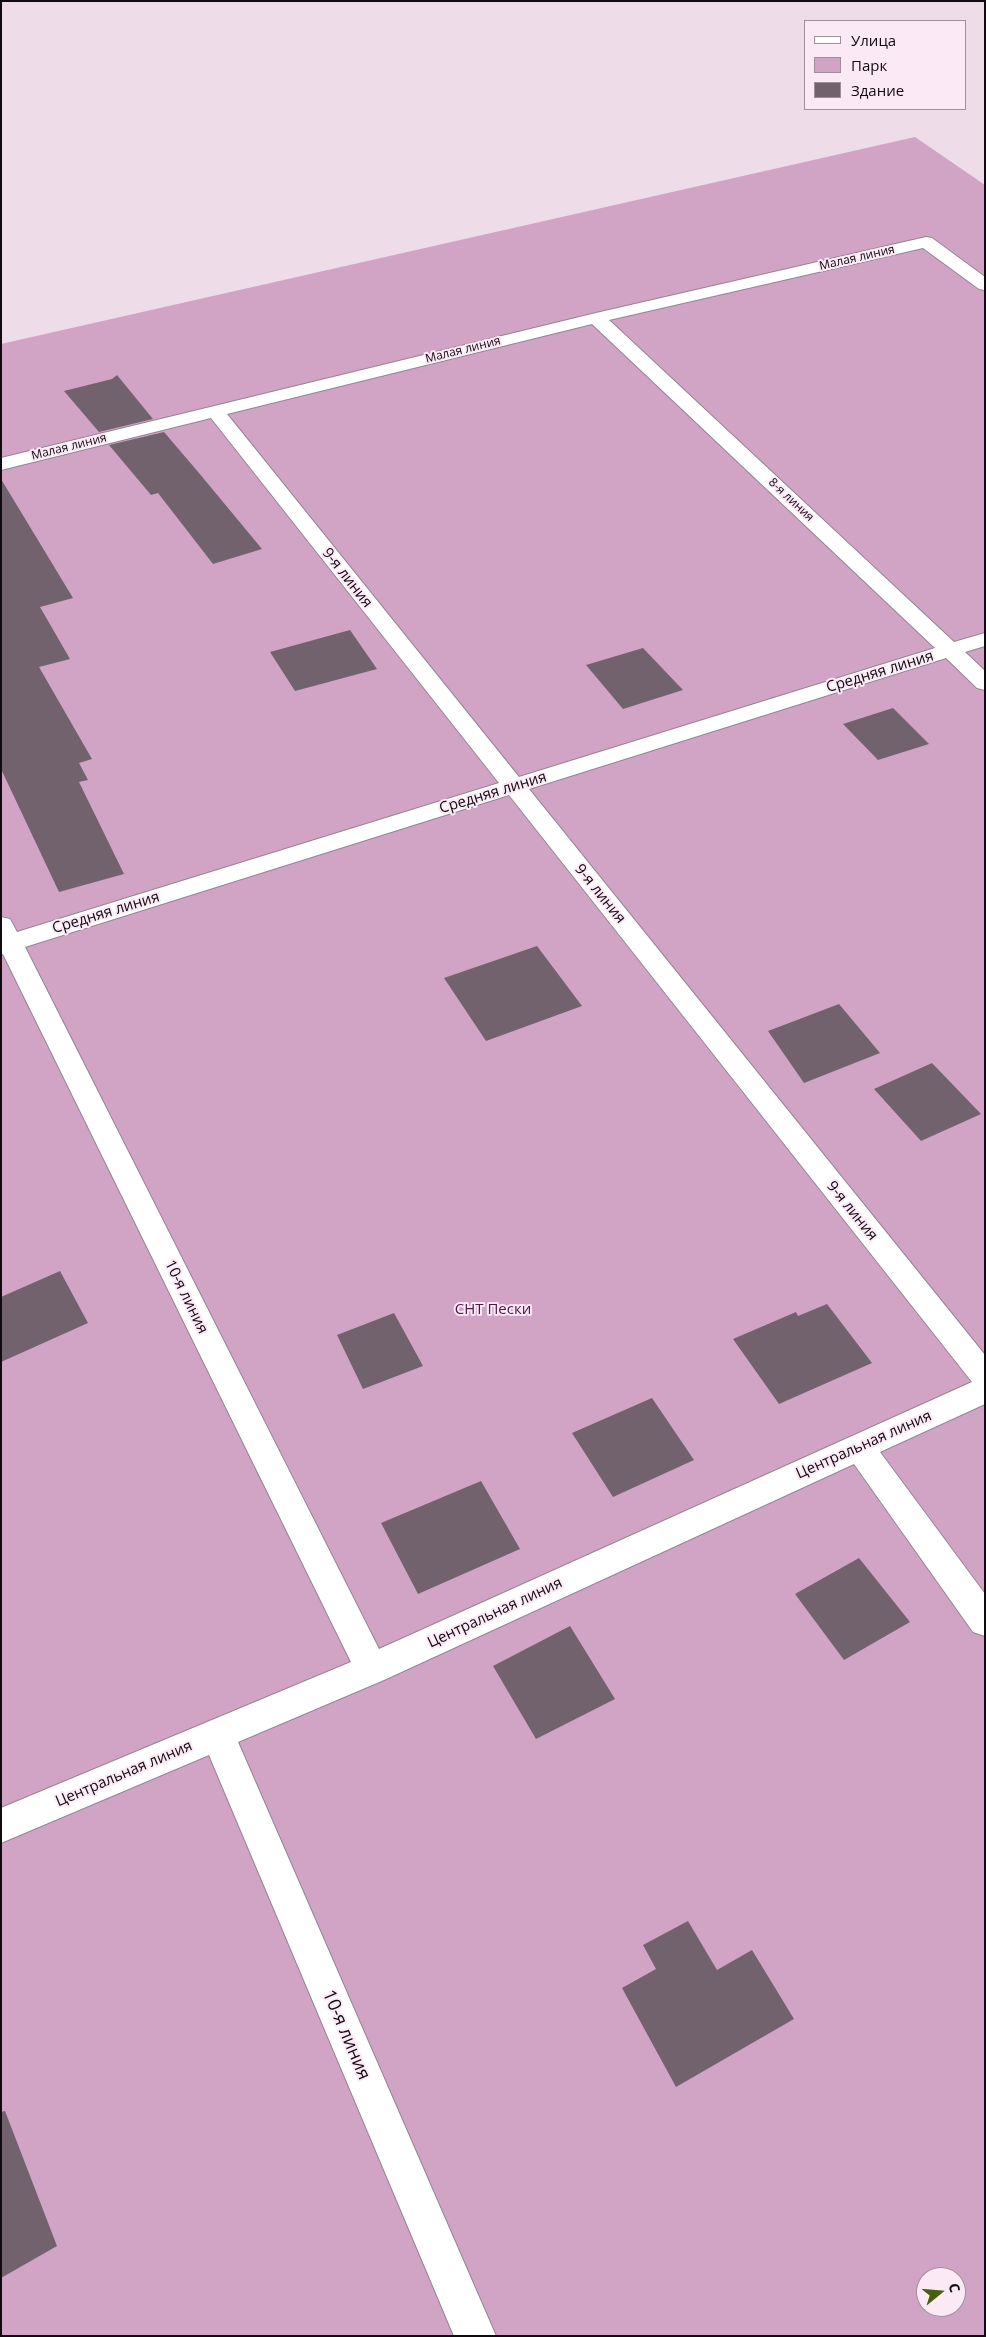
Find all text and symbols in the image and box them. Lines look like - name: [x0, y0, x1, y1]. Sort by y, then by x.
- legend: [804, 20, 966, 110]
- text: Улица: [851, 30, 896, 50]
- text: Парк: [851, 55, 887, 75]
- text: Здание: [851, 80, 904, 100]
- street label: Малая линия: [818, 242, 896, 274]
- street label: Малая линия: [424, 334, 502, 366]
- street label: Малая линия: [30, 431, 108, 463]
- street label: 8-я линия: [765, 475, 817, 525]
- street label: 9-я линия: [318, 544, 376, 612]
- street label: Средняя линия: [824, 647, 936, 697]
- street label: Средняя линия: [437, 768, 549, 818]
- street label: 9-я линия: [571, 861, 629, 927]
- street label: Средняя линия: [50, 888, 162, 938]
- street label: 9-я линия: [823, 1178, 881, 1244]
- street label: 10-я линия: [160, 1257, 212, 1337]
- park label: СНТ Пески: [455, 1301, 531, 1319]
- street label: Центральная линия: [793, 1407, 935, 1483]
- street label: Центральная линия: [425, 1574, 565, 1652]
- street label: Центральная линия: [53, 1737, 195, 1811]
- street label: 10-я линия: [317, 1987, 375, 2083]
- north arrow: [916, 2267, 966, 2317]
- text: С: [944, 2281, 965, 2295]

